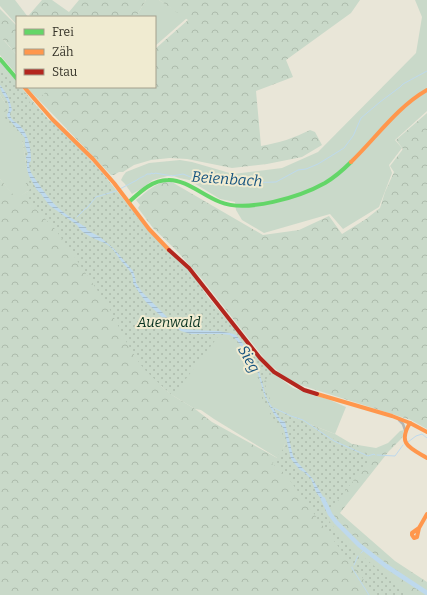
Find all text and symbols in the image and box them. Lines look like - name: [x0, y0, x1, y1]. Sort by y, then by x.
- legend: [16, 16, 156, 88]
- text: Frei: [52, 25, 74, 39]
- text: Zäh: [52, 45, 74, 59]
- text: Stau: [52, 65, 78, 79]
- water label: Beienbach: [191, 168, 263, 190]
- park label: Auenwald: [136, 314, 201, 331]
- water label: Sieg: [234, 342, 264, 376]

